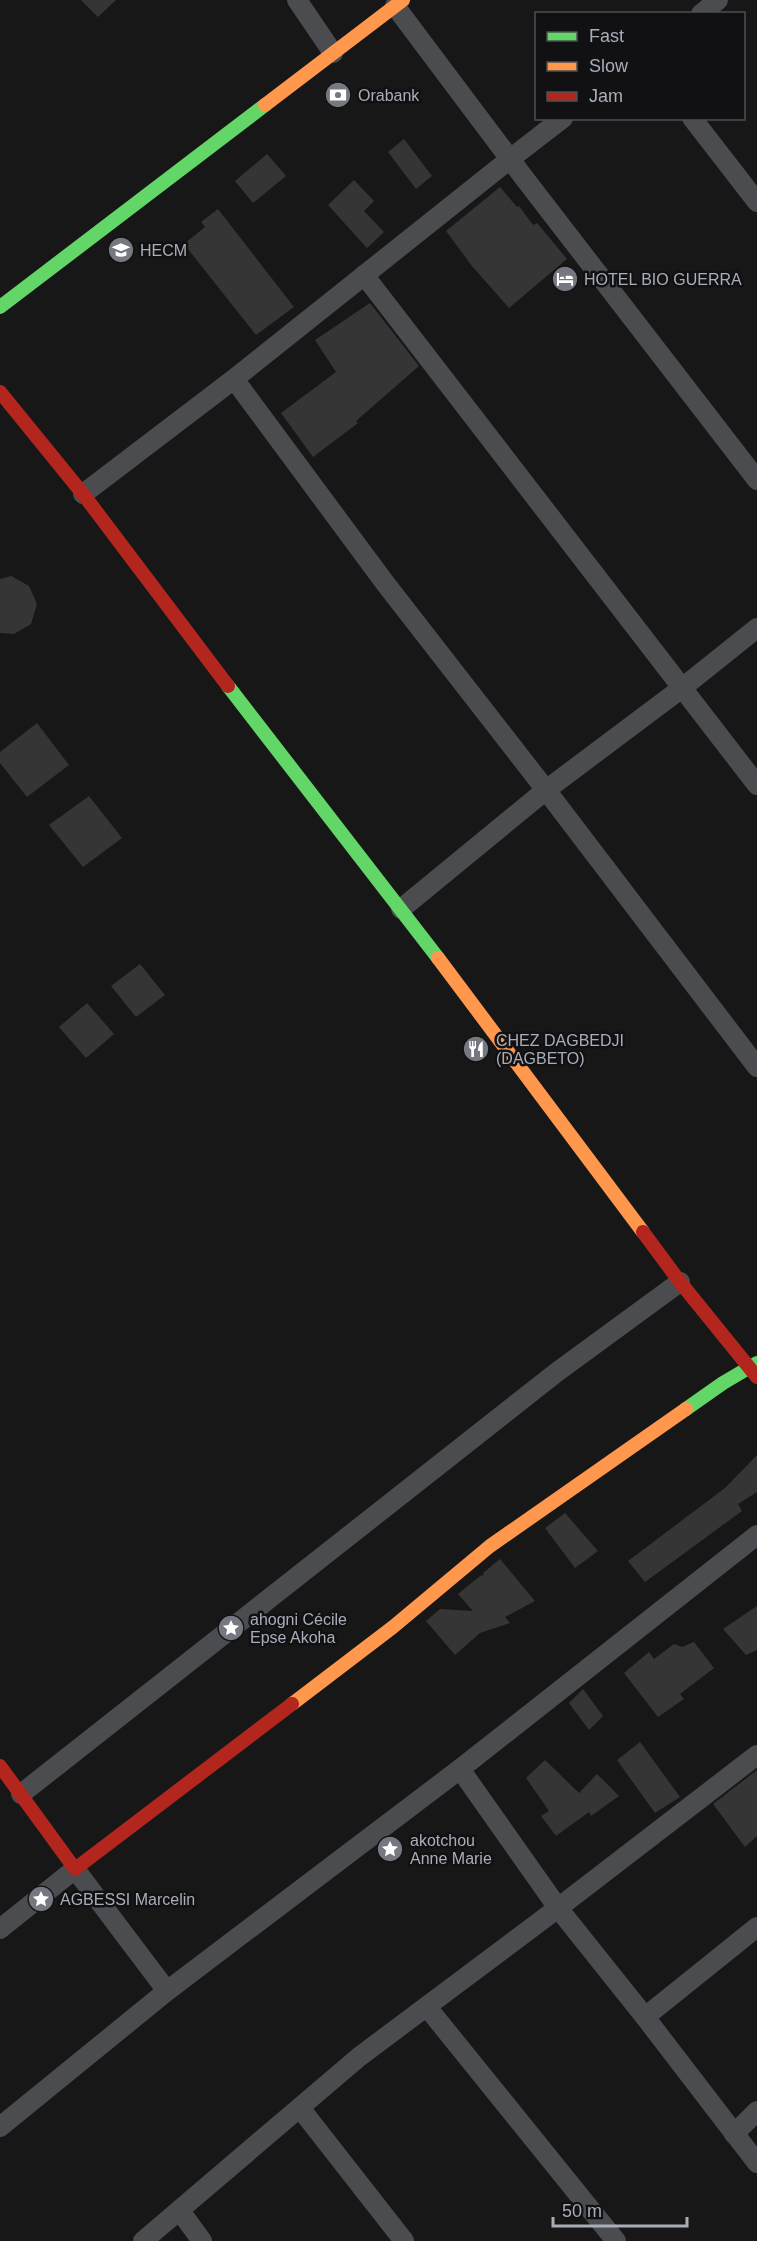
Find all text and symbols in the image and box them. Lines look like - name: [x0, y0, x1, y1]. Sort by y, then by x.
- legend: [535, 12, 745, 120]
- text: Fast: [589, 26, 624, 46]
- text: Slow: [589, 56, 629, 76]
- bank icon: Orabank: [323, 80, 353, 110]
- text: Jam: [589, 86, 623, 106]
- place label: Orabank: [358, 87, 420, 104]
- school or university icon: HECM: [106, 235, 136, 265]
- place label: HECM: [140, 242, 187, 259]
- hotel icon: HOTEL BIO GUERRA: [550, 264, 580, 294]
- place label: HOTEL BIO GUERRA: [584, 271, 742, 288]
- place label: CHEZ DAGBEDJI (DAGBETO): [496, 1032, 624, 1067]
- restaurant icon: CHEZ DAGBEDJI (DAGBETO): [461, 1034, 491, 1064]
- place label: ahogni Cécile Epse Akoha: [250, 1611, 347, 1646]
- place icon: ahogni Cécile Epse Akoha: [216, 1613, 246, 1643]
- place label: akotchou Anne Marie: [410, 1832, 492, 1867]
- place icon: akotchou Anne Marie: [375, 1834, 405, 1864]
- place icon: AGBESSI Marcelin: [26, 1884, 56, 1914]
- place label: AGBESSI Marcelin: [60, 1891, 195, 1908]
- scale bar: [553, 2190, 686, 2228]
- text: 50 m: [562, 2201, 602, 2221]

